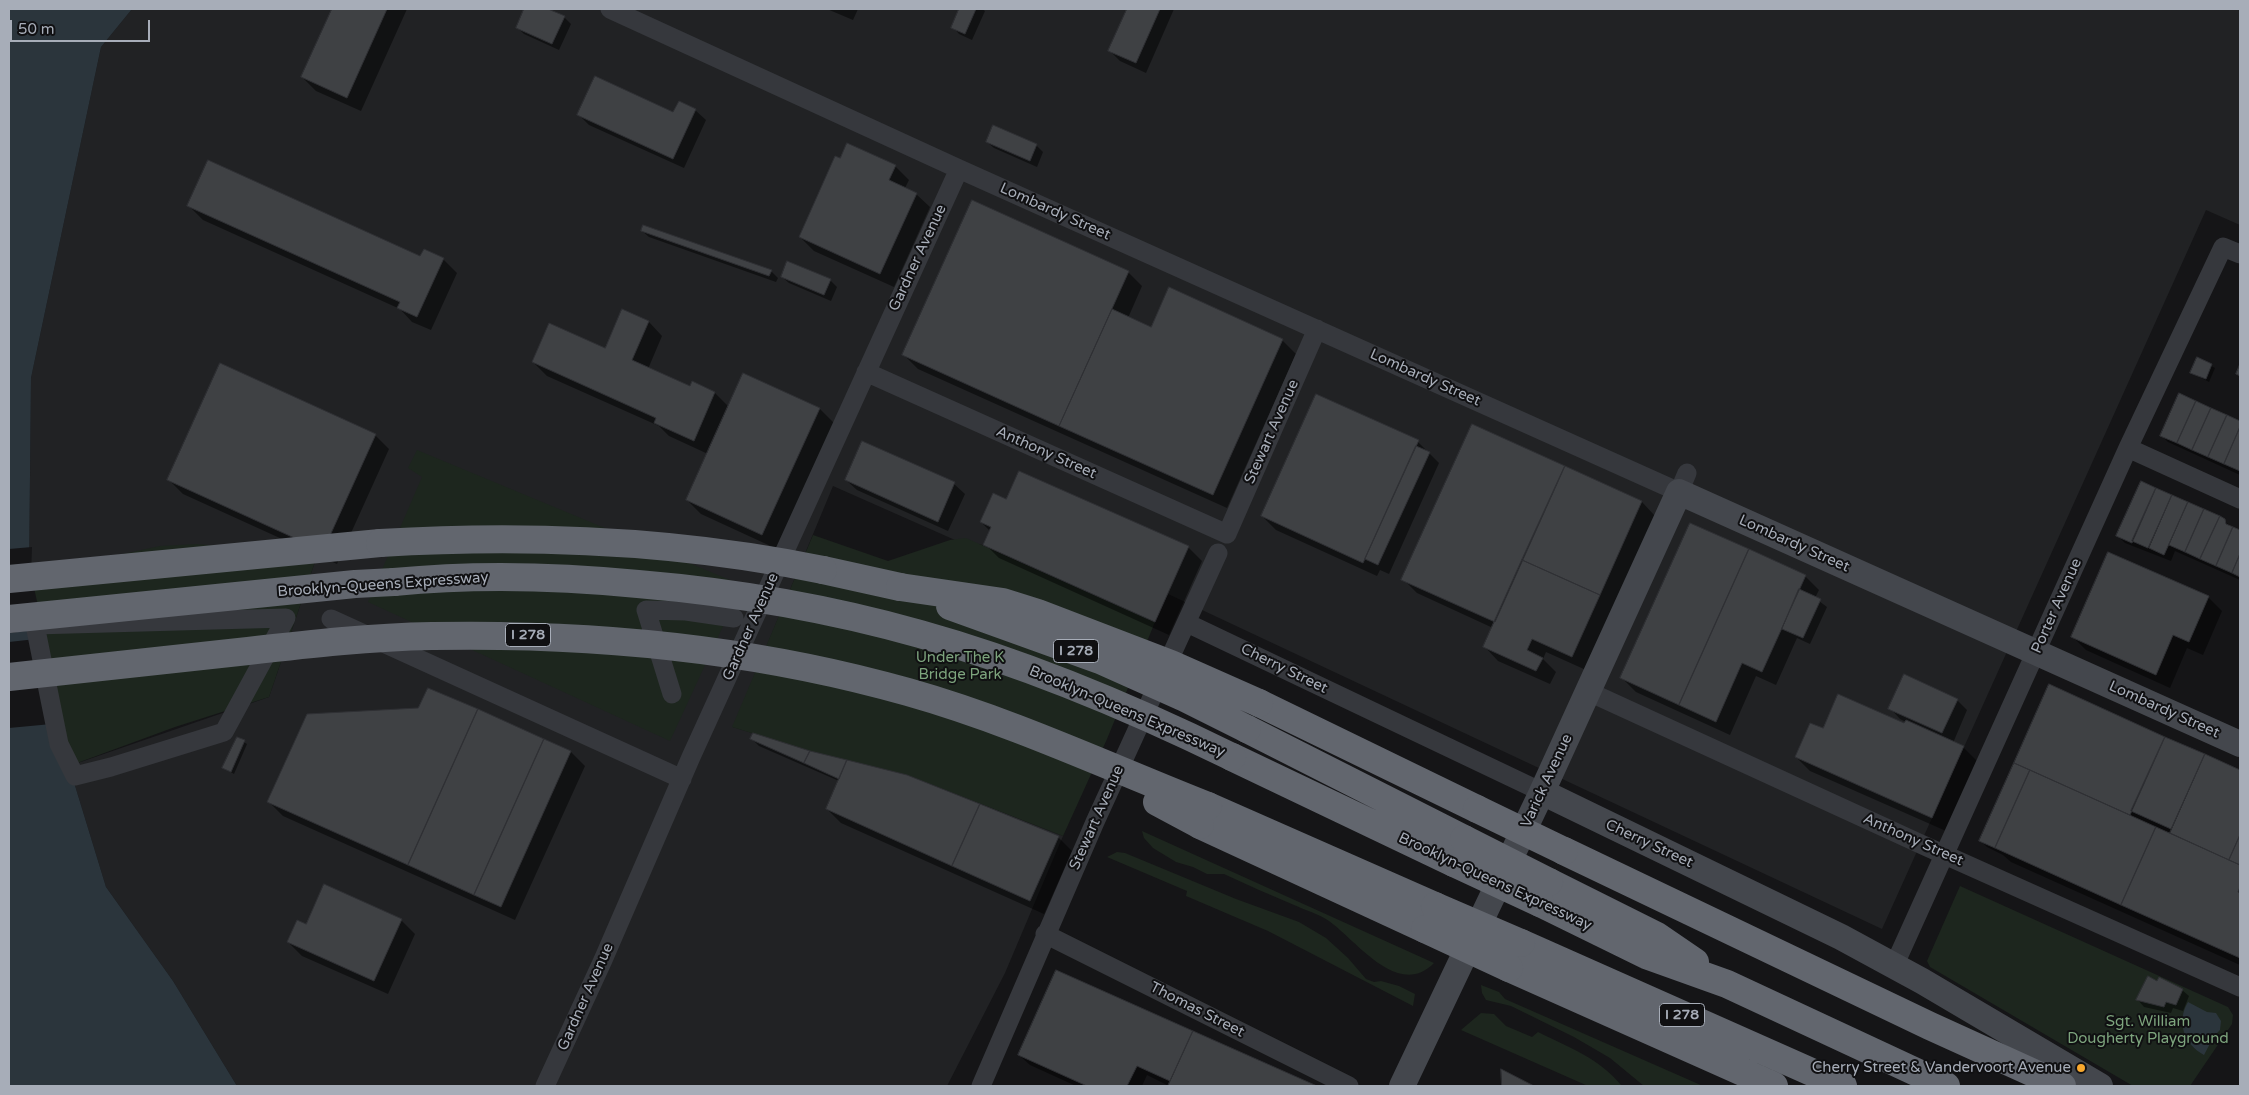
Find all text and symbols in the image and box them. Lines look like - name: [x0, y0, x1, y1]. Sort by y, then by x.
- scale bar: [12, 10, 152, 42]
- text: 50 m: [18, 20, 55, 38]
- street label: Lombardy Street: [997, 180, 1113, 244]
- street label: Gardner Avenue: [885, 202, 951, 314]
- street label: Lombardy Street: [1367, 346, 1483, 410]
- street label: Stewart Avenue: [1241, 377, 1303, 487]
- street label: Anthony Street: [993, 423, 1099, 483]
- street label: Lombardy Street: [1736, 512, 1852, 576]
- street label: Porter Avenue: [2028, 556, 2086, 656]
- street label: Brooklyn-Queens Expressway: [277, 569, 489, 601]
- street label: Gardner Avenue: [719, 570, 783, 684]
- road number: I 278: [506, 624, 550, 646]
- road number: I 278: [1054, 640, 1098, 662]
- street label: Cherry Street: [1238, 640, 1330, 698]
- park label: Under The K Bridge Park: [916, 649, 1004, 684]
- street label: Brooklyn-Queens Expressway: [1026, 662, 1228, 762]
- street label: Lombardy Street: [2106, 678, 2222, 742]
- street label: Varick Avenue: [1517, 731, 1577, 831]
- street label: Stewart Avenue: [1066, 763, 1128, 873]
- street label: Anthony Street: [1860, 810, 1966, 870]
- street label: Cherry Street: [1602, 816, 1696, 872]
- street label: Brooklyn-Queens Expressway: [1395, 829, 1595, 935]
- street label: Gardner Avenue: [554, 940, 618, 1054]
- street label: Thomas Street: [1147, 978, 1247, 1042]
- road number: I 278: [1660, 1004, 1704, 1026]
- park label: Sgt. William Dougherty Playground: [2067, 1013, 2229, 1048]
- place label: Cherry Street & Vandervoort Avenue: [1812, 1059, 2071, 1077]
- marker: Cherry Street & Vandervoort Avenue: [2075, 1062, 2087, 1074]

